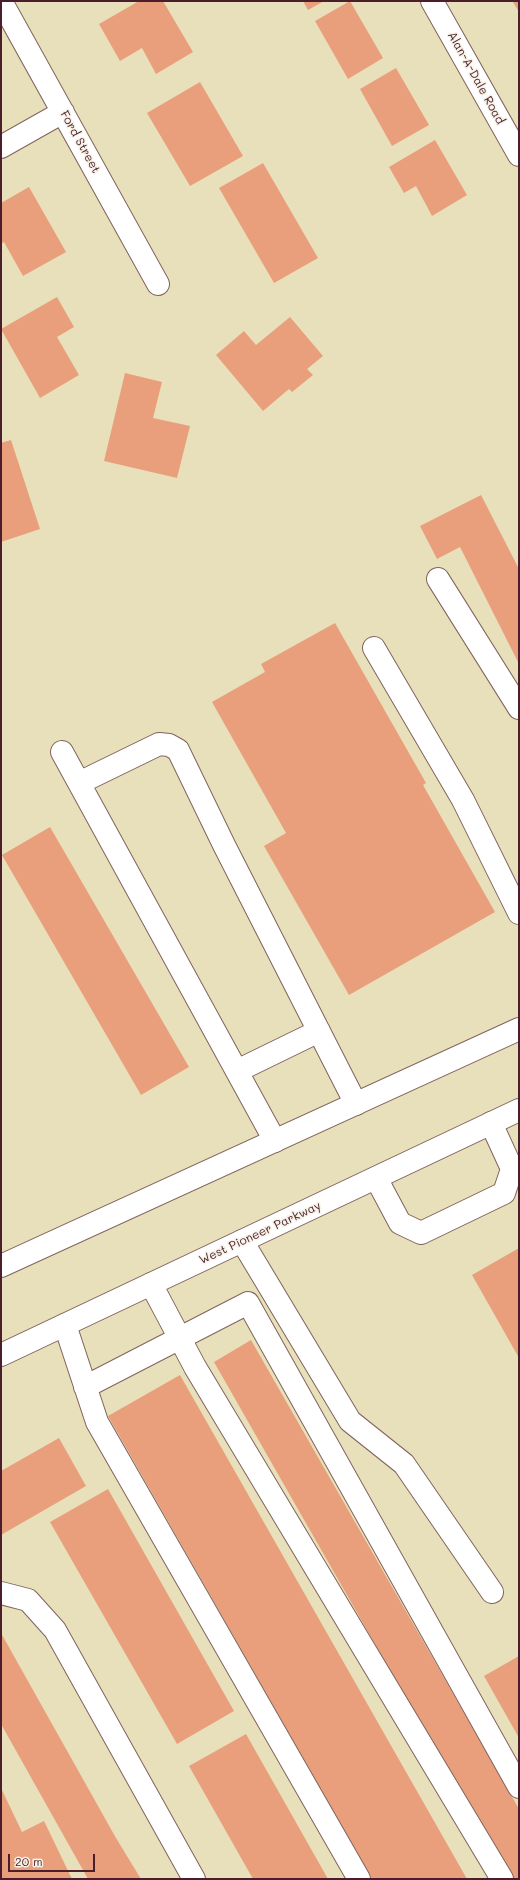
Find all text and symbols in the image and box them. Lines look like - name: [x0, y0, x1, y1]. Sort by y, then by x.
- street label: Alan-A-Dale Road: [445, 29, 507, 127]
- street label: Ford Street: [57, 108, 103, 176]
- street label: West Pioneer Parkway: [197, 1198, 323, 1268]
- scale bar: [10, 1846, 97, 1872]
- text: 20 m: [15, 1853, 43, 1869]

